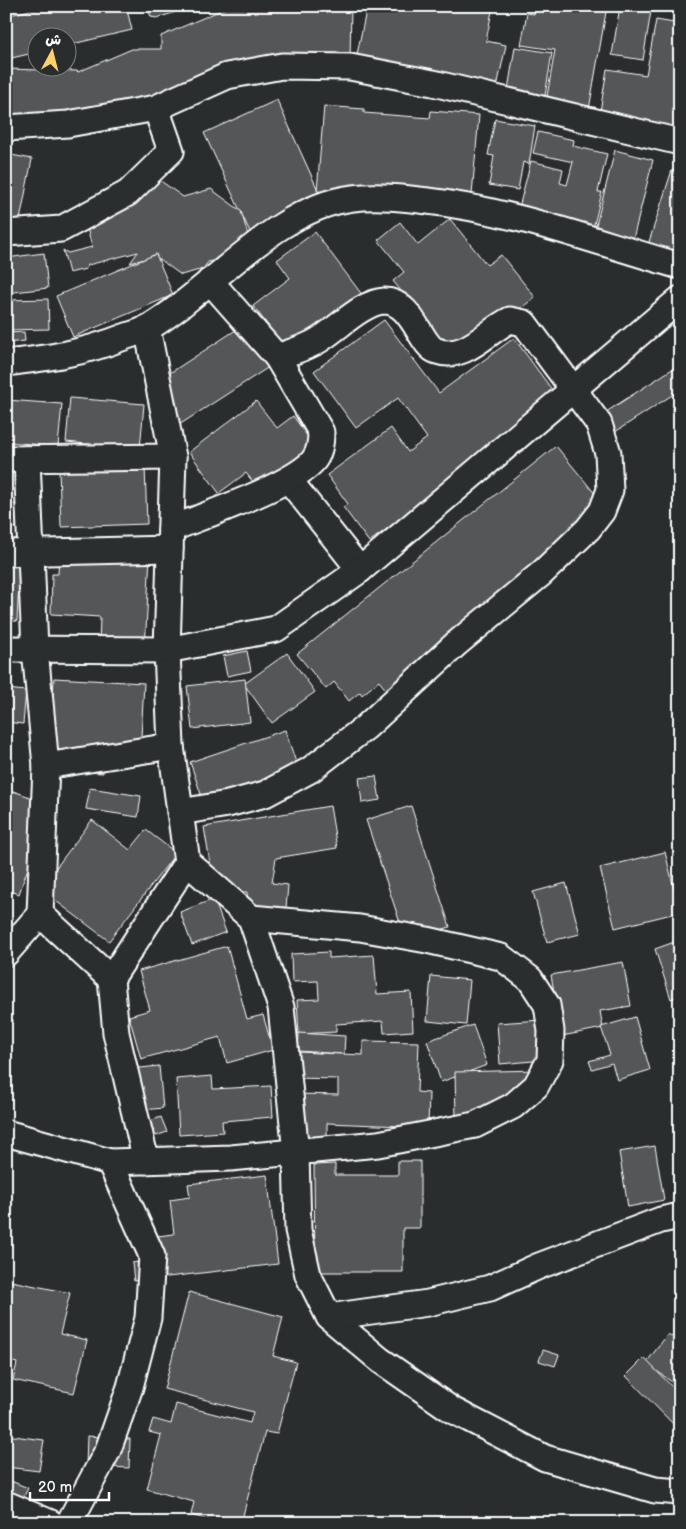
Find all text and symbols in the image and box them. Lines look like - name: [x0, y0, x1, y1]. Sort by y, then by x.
- north arrow: [28, 28, 78, 78]
- text: ش: [45, 30, 62, 49]
- scale bar: [30, 1469, 109, 1501]
- text: 20 m: [38, 1478, 72, 1497]

